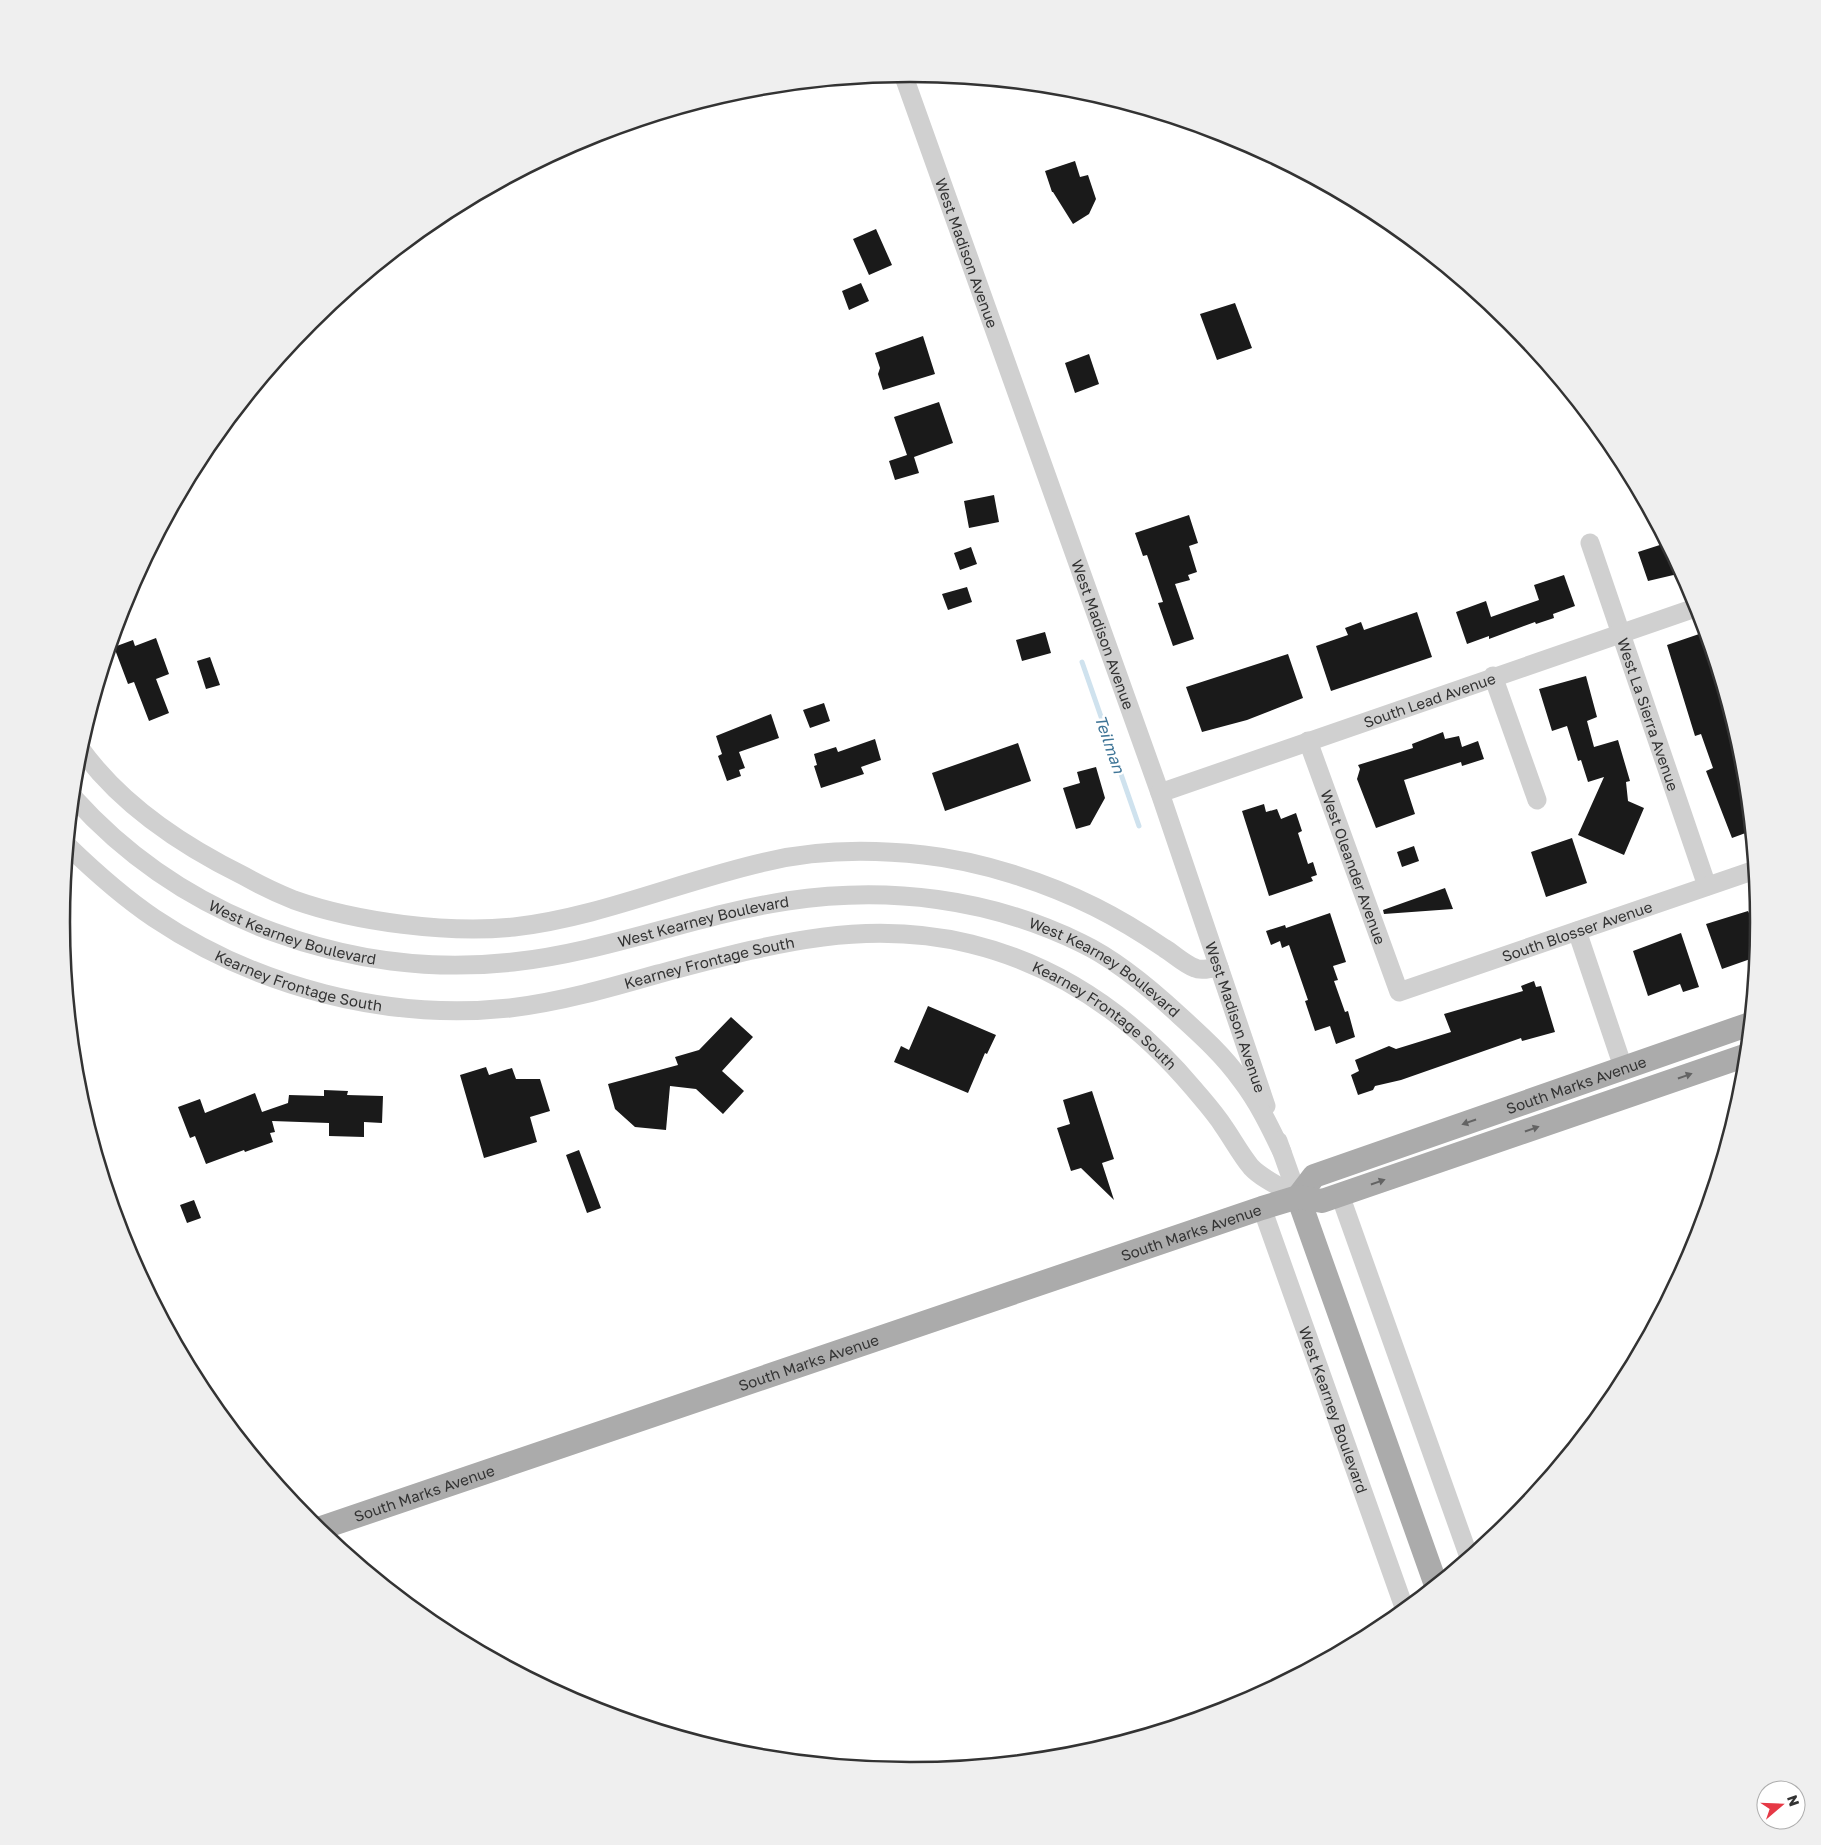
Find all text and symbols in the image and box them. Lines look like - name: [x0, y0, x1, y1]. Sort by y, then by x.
- street label: West Madison Avenue: [932, 176, 1002, 331]
- street label: West Madison Avenue: [1068, 557, 1138, 712]
- street label: West La Sierra Avenue: [1614, 636, 1683, 793]
- street label: South Lead Avenue: [1361, 669, 1498, 731]
- water label: Teilman: [1091, 712, 1130, 777]
- street label: West Oleander Avenue: [1317, 787, 1390, 947]
- street label: West Kearney Boulevard: [616, 892, 790, 950]
- street label: West Kearney Boulevard: [206, 896, 378, 968]
- street label: South Blosser Avenue: [1499, 897, 1655, 965]
- street label: West Kearney Boulevard: [1027, 913, 1184, 1021]
- street label: Kearney Frontage South: [622, 933, 796, 992]
- street label: West Madison Avenue: [1202, 939, 1270, 1095]
- street label: Kearney Frontage South: [212, 946, 384, 1014]
- street label: Kearney Frontage South: [1030, 957, 1181, 1073]
- street label: South Marks Avenue: [1504, 1052, 1649, 1117]
- one-way arrow: [1678, 1072, 1693, 1079]
- one-way arrow: [1461, 1118, 1476, 1126]
- one-way arrow: [1524, 1125, 1539, 1132]
- one-way arrow: [1371, 1178, 1386, 1186]
- street label: South Marks Avenue: [1118, 1200, 1264, 1264]
- street label: West Kearney Boulevard: [1296, 1324, 1372, 1495]
- street label: South Marks Avenue: [736, 1330, 881, 1394]
- street label: South Marks Avenue: [351, 1461, 497, 1525]
- north arrow: [1756, 1780, 1806, 1830]
- text: N: [1784, 1793, 1804, 1808]

